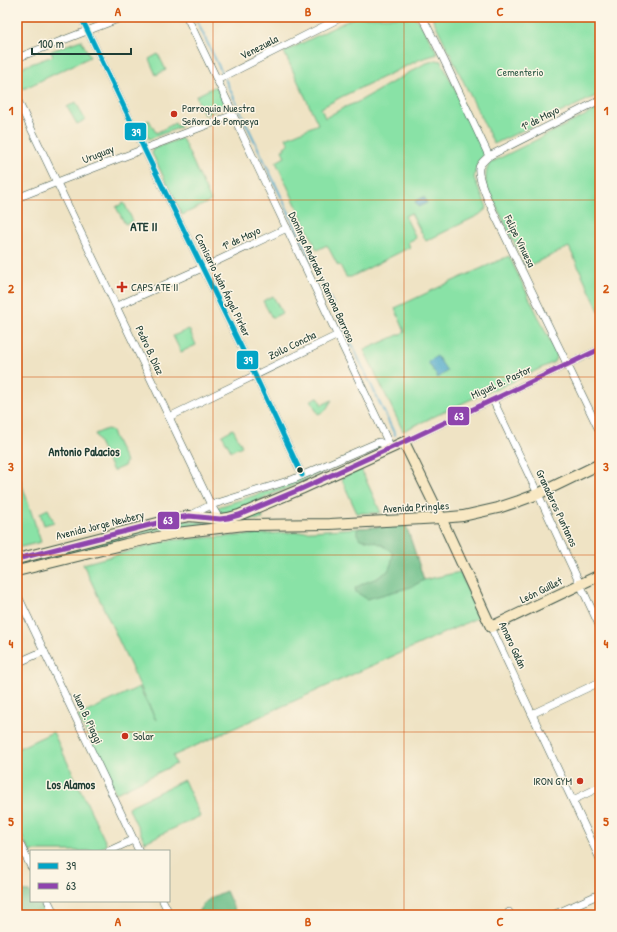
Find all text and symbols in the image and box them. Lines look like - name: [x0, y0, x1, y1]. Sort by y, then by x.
- text: A: [115, 2, 122, 20]
- text: B: [305, 2, 312, 20]
- text: C: [496, 2, 504, 20]
- scale bar: [32, 30, 131, 56]
- street label: Venezuela: [238, 31, 281, 62]
- text: 100 m: [38, 35, 64, 52]
- park label: Cementerio: [497, 65, 544, 79]
- text: 1: [9, 101, 14, 119]
- place label: Parroquia Nuestra Señora de Pompeya: [182, 101, 259, 128]
- text: 1: [604, 101, 609, 119]
- street label: 1º de Mayo: [519, 102, 562, 134]
- marker: Parroquia Nuestra Señora de Pompeya: [169, 109, 179, 119]
- line badge: 39: [124, 122, 147, 141]
- text: 39: [132, 125, 140, 139]
- street label: Uruguay: [80, 141, 116, 166]
- street label: Dominga Andrada y Ramona Barroso: [286, 210, 359, 345]
- street label: Felipe Vinuesa: [501, 212, 539, 270]
- district label: ATE II: [130, 217, 158, 235]
- street label: 1º de Mayo: [219, 223, 263, 253]
- street label: Comisario Juán Ángel Pirker: [192, 231, 254, 340]
- text: 2: [8, 279, 15, 297]
- text: 2: [603, 279, 610, 297]
- place label: CAPS ATE II: [131, 280, 178, 294]
- marker: CAPS ATE II: [116, 281, 128, 293]
- street label: Pedro B. Díaz: [133, 323, 168, 377]
- street label: Zoilo Concha: [266, 327, 319, 362]
- line badge: 39: [236, 350, 259, 370]
- text: 39: [244, 353, 252, 367]
- street label: Miguel B. Pastor: [469, 362, 534, 402]
- line badge: 63: [447, 406, 470, 426]
- text: 63: [454, 409, 464, 423]
- district label: Antonio Palacios: [48, 443, 120, 460]
- text: 3: [8, 457, 14, 475]
- text: 3: [603, 457, 609, 475]
- unlabelled marker: [295, 465, 305, 475]
- street label: Granaderos Puntanos: [533, 467, 581, 549]
- street label: Avenida Pringles: [383, 498, 449, 516]
- street label: Avenida Jorge Newbery: [54, 507, 146, 543]
- line badge: 63: [157, 511, 180, 530]
- text: 63: [163, 513, 173, 527]
- street label: León Guillet: [518, 574, 565, 606]
- street label: Amaro Galán: [496, 619, 530, 671]
- text: 4: [9, 634, 14, 652]
- text: 4: [604, 634, 609, 652]
- street label: Juan B. Piaggi: [70, 690, 106, 746]
- place label: Solar: [133, 729, 155, 743]
- marker: Solar: [120, 731, 130, 741]
- place label: IRON GYM: [533, 774, 572, 788]
- district label: Los Alamos: [47, 776, 95, 793]
- marker: IRON GYM: [575, 776, 585, 786]
- text: 5: [8, 812, 14, 830]
- text: 5: [603, 812, 609, 830]
- legend: [30, 850, 170, 902]
- text: 39: [66, 857, 76, 874]
- text: 63: [66, 877, 76, 894]
- text: A: [115, 912, 122, 930]
- text: B: [305, 912, 312, 930]
- text: C: [496, 912, 504, 930]

